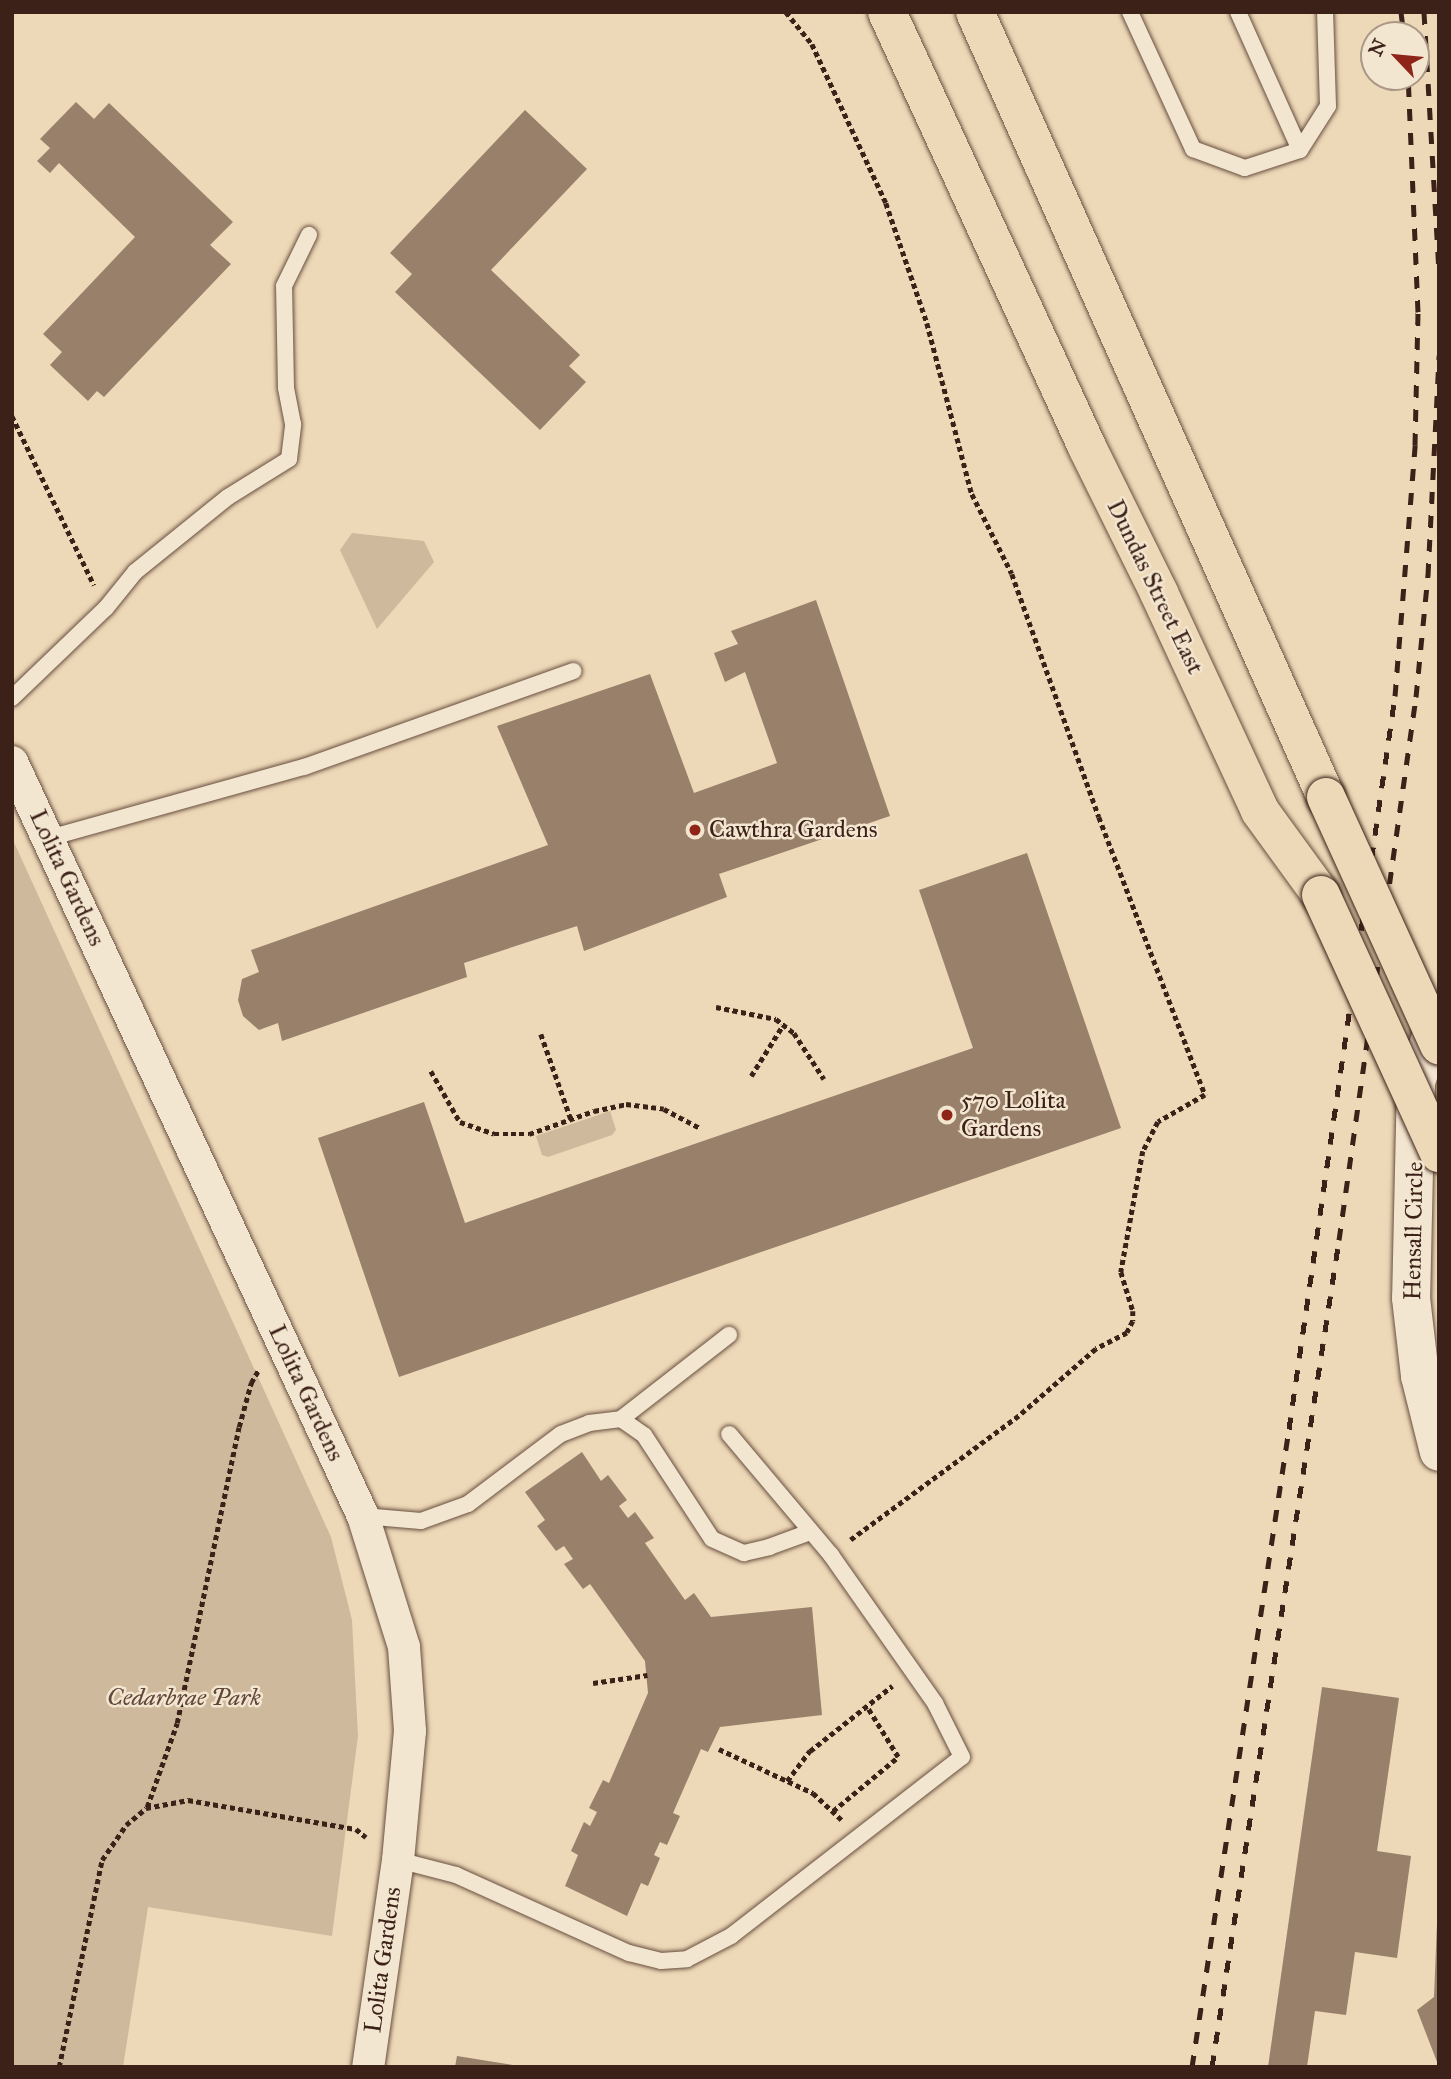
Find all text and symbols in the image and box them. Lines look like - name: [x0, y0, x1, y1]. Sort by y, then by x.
- north arrow: [1360, 21, 1430, 91]
- text: N: [1364, 35, 1391, 60]
- street label: Dundas Street East: [1100, 495, 1210, 679]
- street label: Lolita Gardens: [23, 805, 111, 951]
- place label: Cawthra Gardens: [709, 816, 878, 844]
- marker: Cawthra Gardens: [687, 822, 703, 838]
- place label: 570 Lolita Gardens: [961, 1087, 1066, 1143]
- marker: 570 Lolita Gardens: [939, 1107, 955, 1123]
- street label: Hensall Circle: [1398, 1161, 1430, 1301]
- street label: Lolita Gardens: [262, 1320, 350, 1466]
- park label: Cedarbrae Park: [107, 1684, 261, 1712]
- street label: Lolita Gardens: [359, 1885, 407, 2035]

